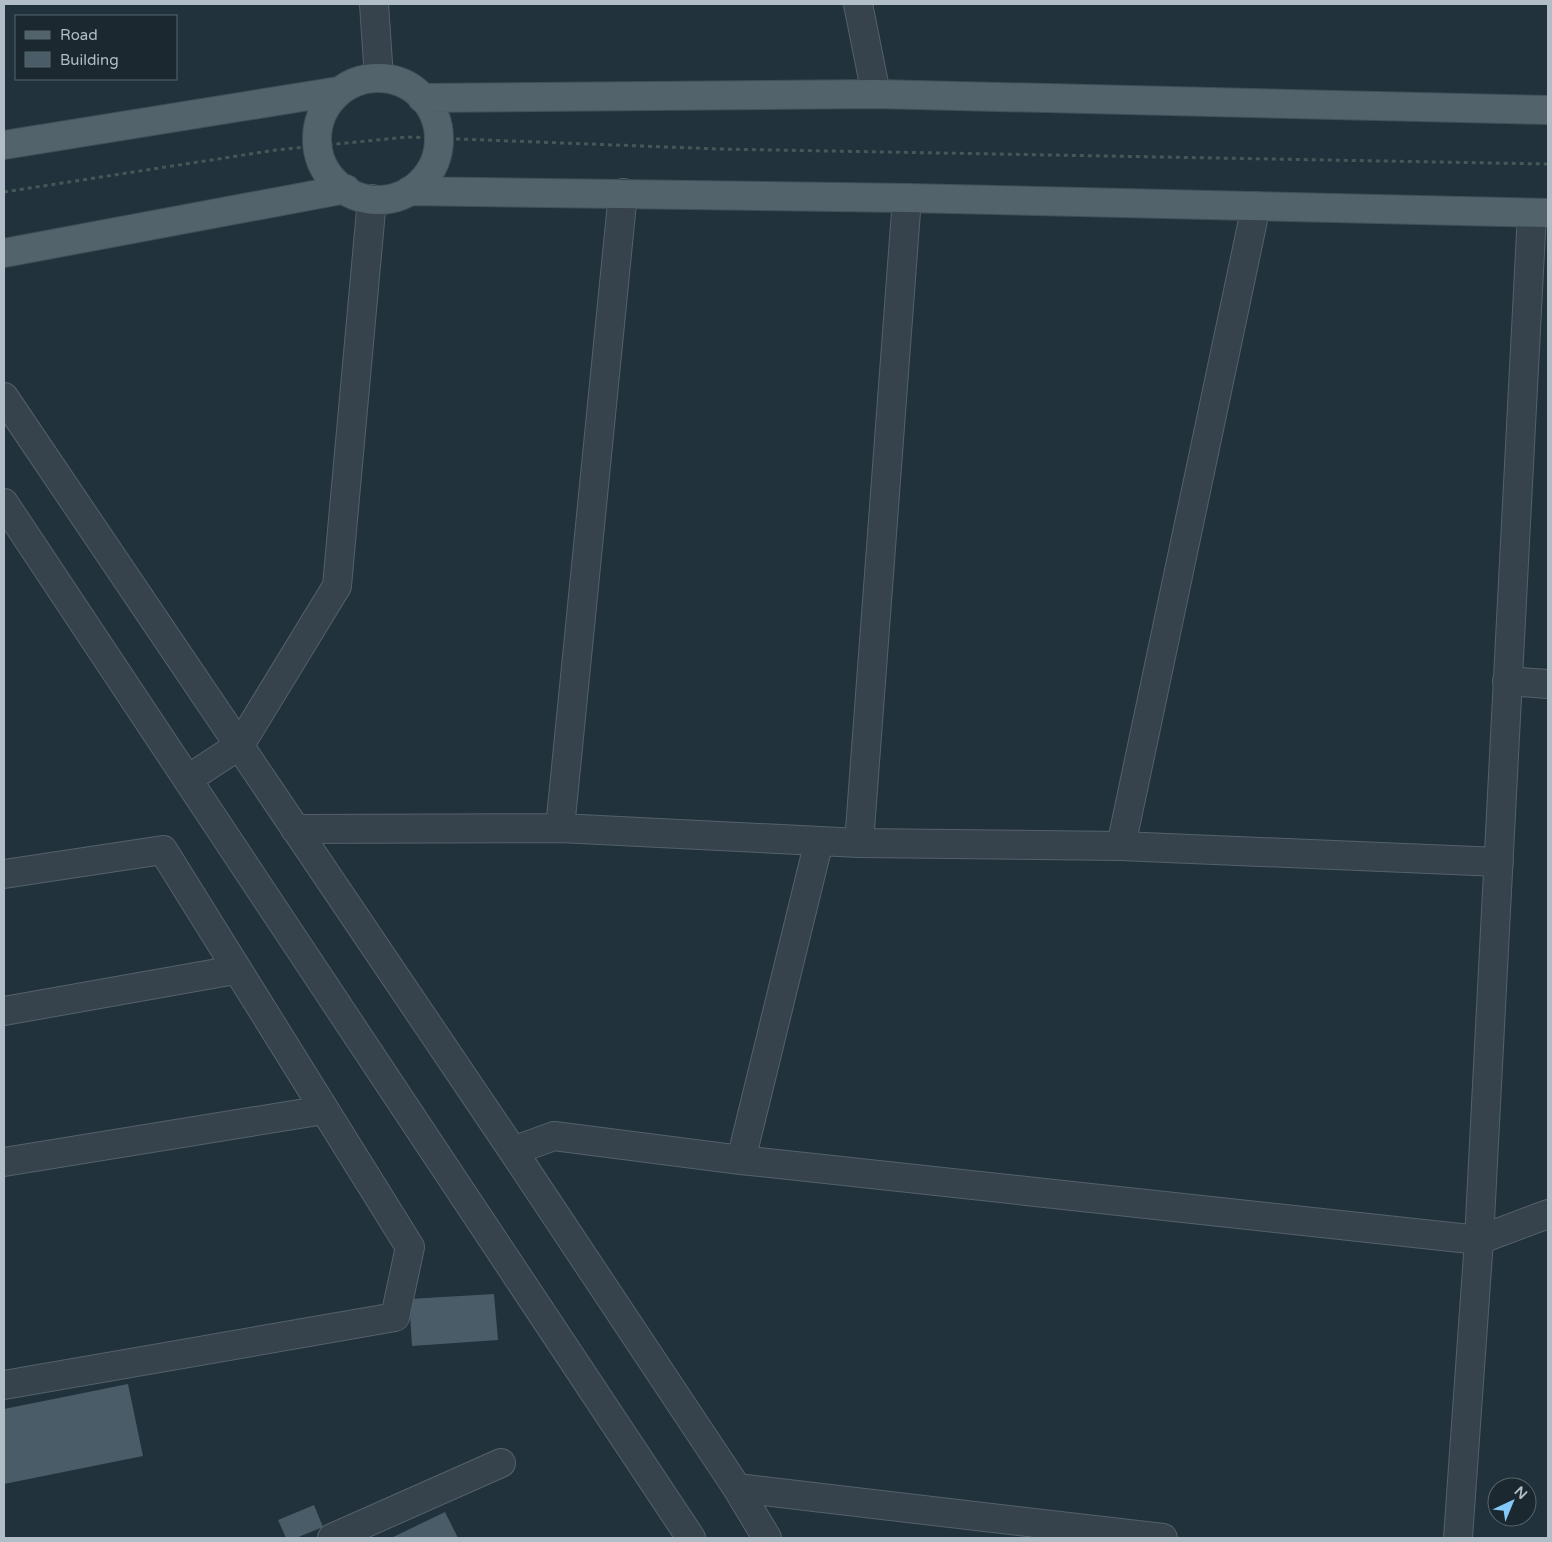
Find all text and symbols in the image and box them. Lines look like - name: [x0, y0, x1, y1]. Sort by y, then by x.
- legend: [15, 15, 178, 80]
- text: Road: [60, 26, 98, 44]
- text: Building: [60, 51, 119, 69]
- north arrow: [1487, 1477, 1537, 1527]
- text: N: [1511, 1483, 1531, 1503]

